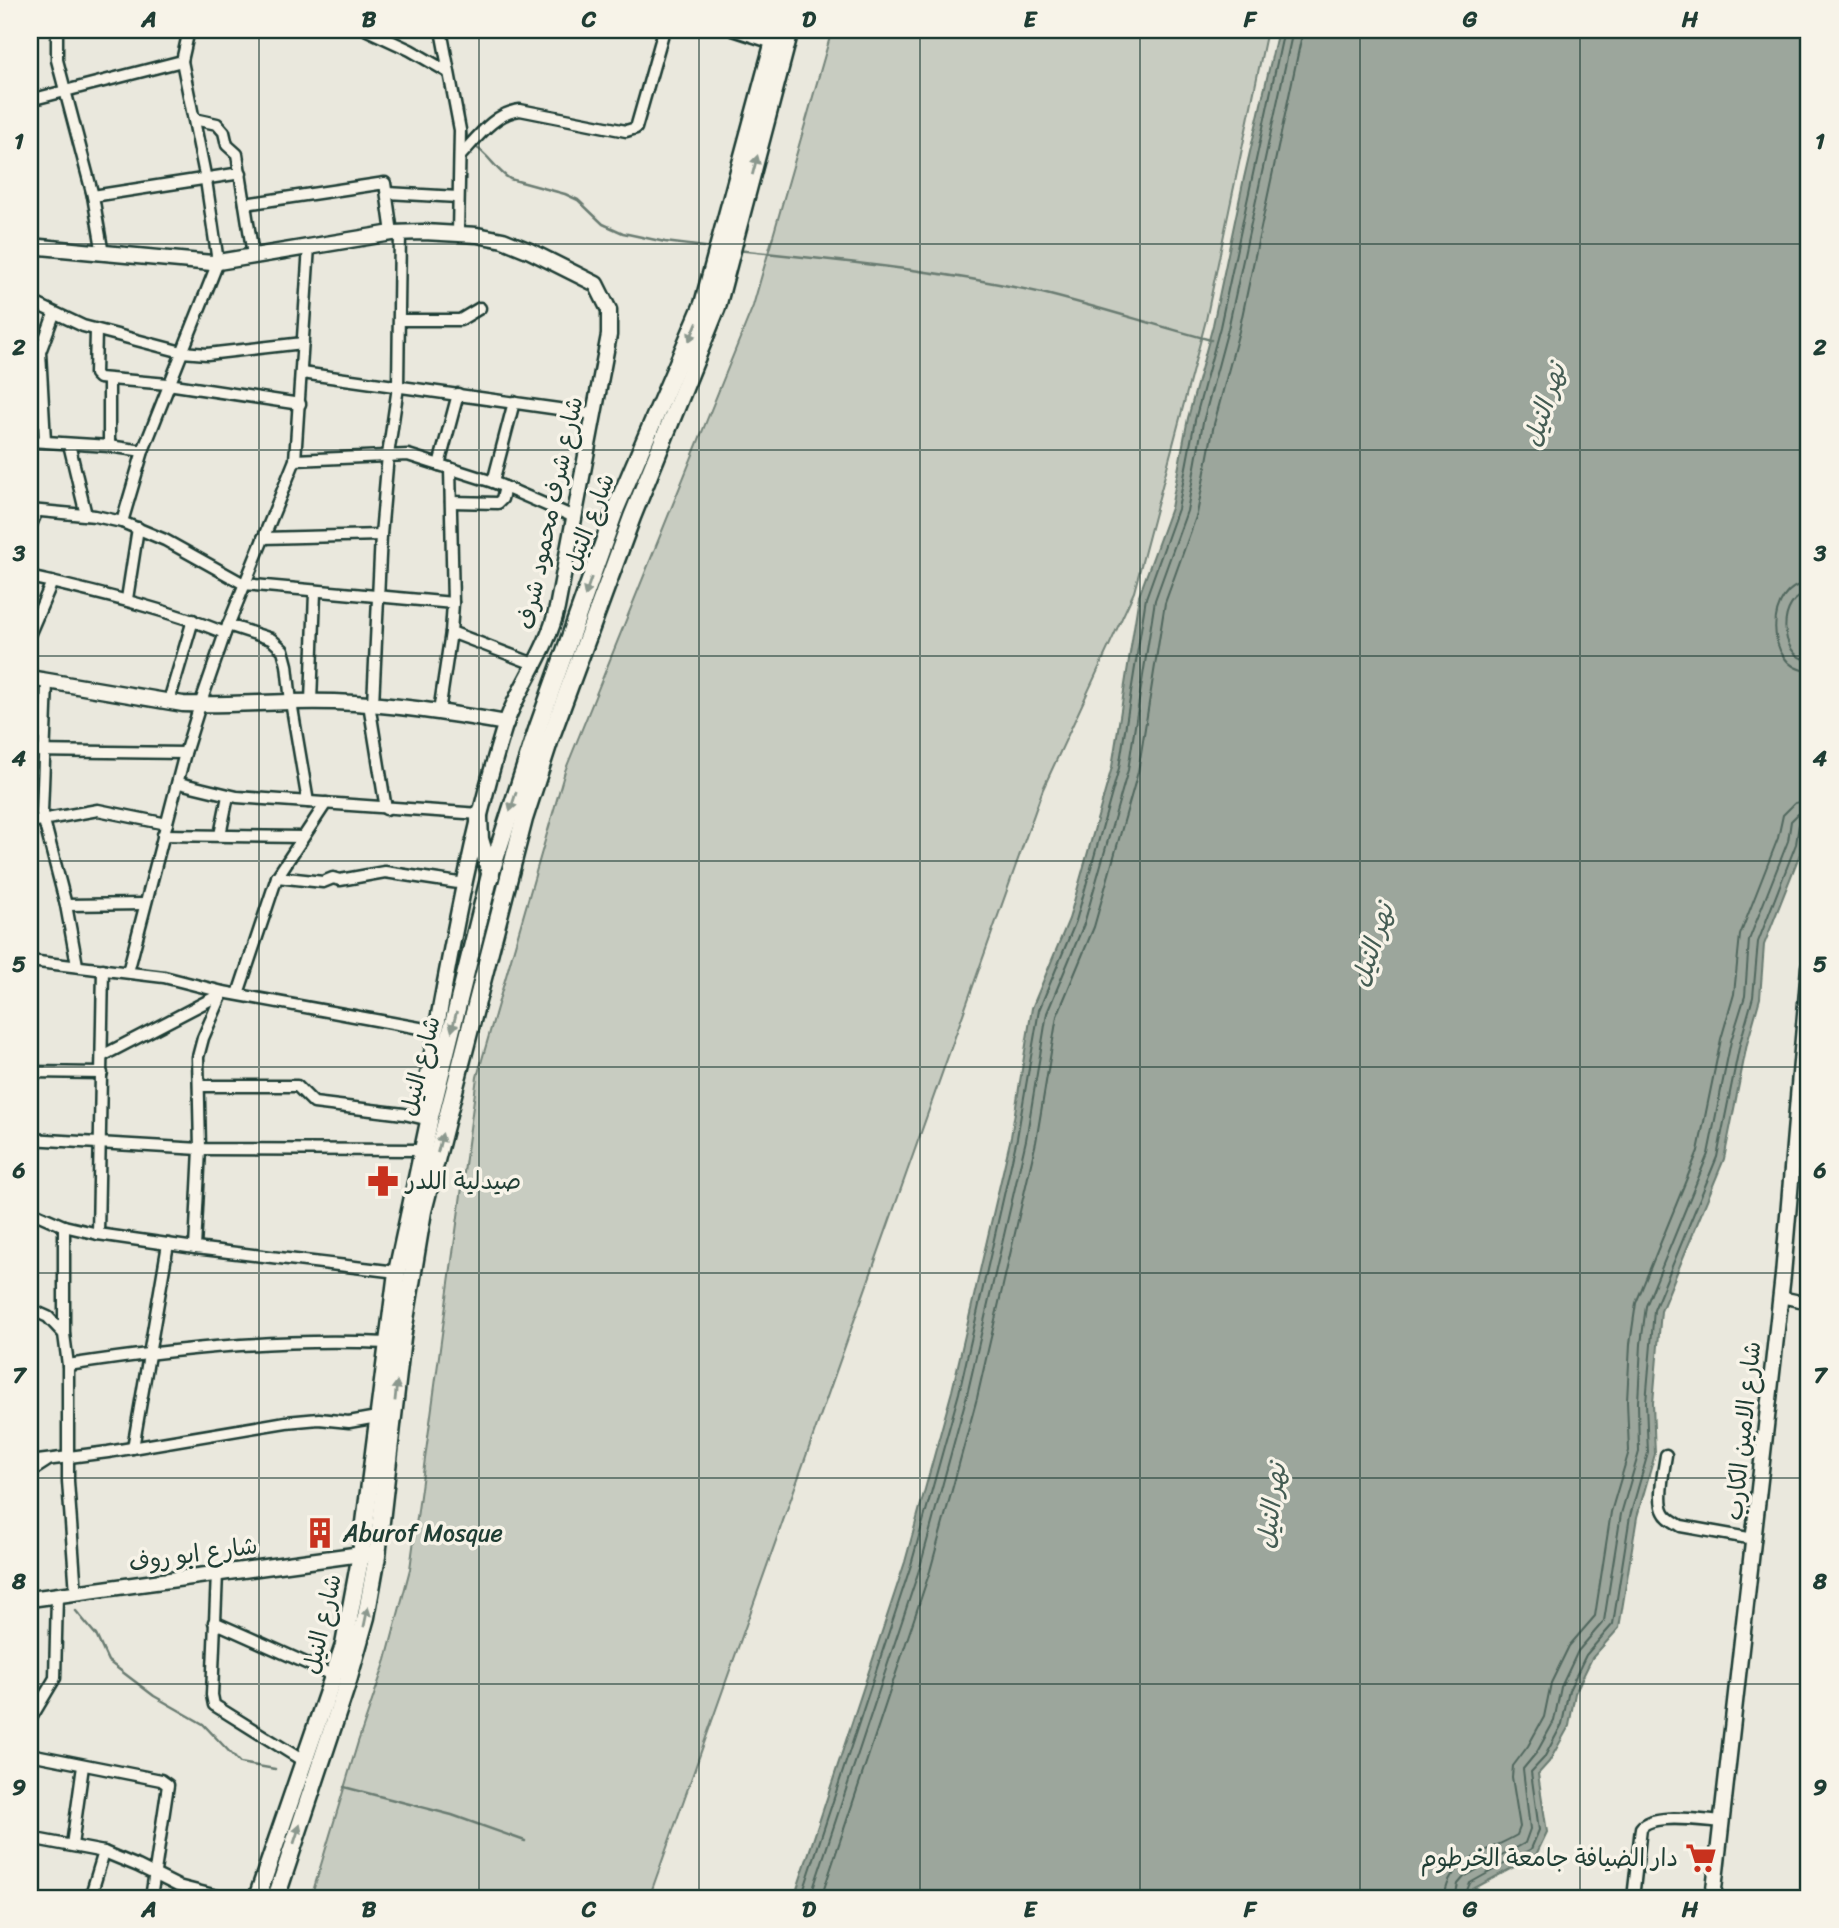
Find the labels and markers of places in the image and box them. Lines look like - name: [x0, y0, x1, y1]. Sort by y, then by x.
- place label: صيدلية اللدر: [404, 1160, 521, 1202]
- pharmacy icon: صيدلية اللدر: [366, 1164, 400, 1198]
- place label: Aburof Mosque: [342, 1512, 503, 1554]
- building icon: Aburof Mosque: [303, 1516, 337, 1550]
- place label: دار الضيافة جامعة الخرطوم: [1420, 1837, 1678, 1879]
- supermarket icon: دار الضيافة جامعة الخرطوم: [1684, 1841, 1718, 1875]

